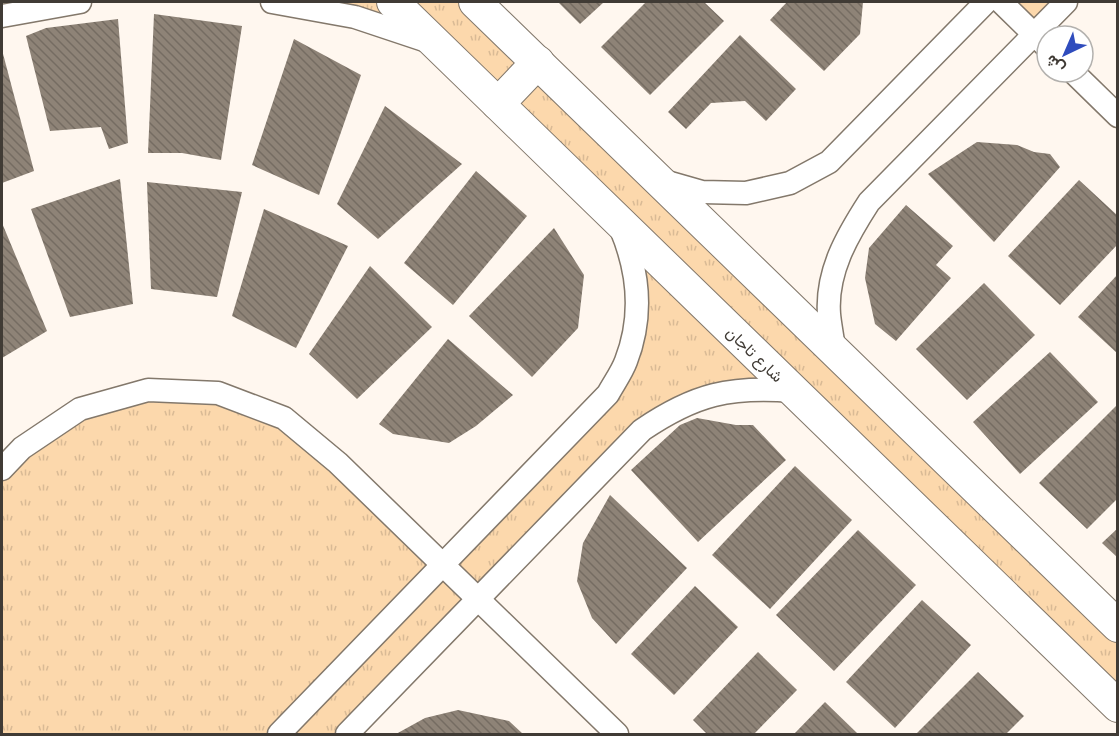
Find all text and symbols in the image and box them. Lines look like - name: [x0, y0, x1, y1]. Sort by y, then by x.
- north arrow: [1035, 24, 1095, 84]
- text: ش: [1040, 50, 1069, 79]
- street label: شارع تاجان: [721, 321, 788, 387]

